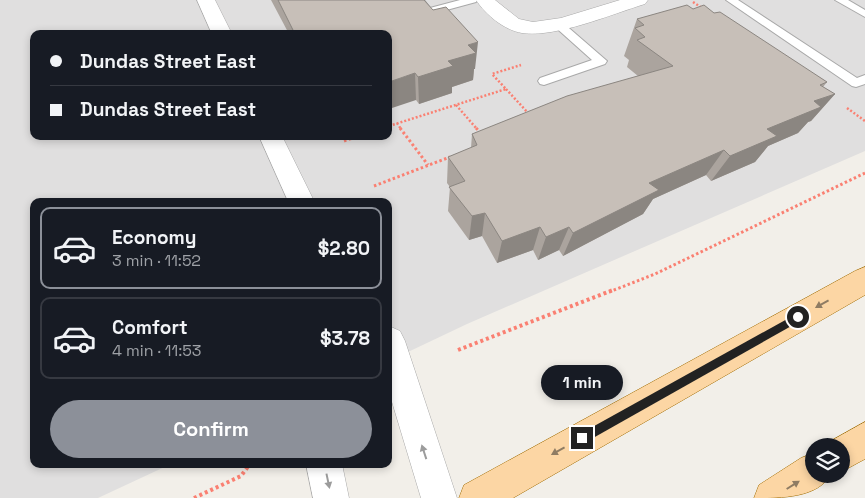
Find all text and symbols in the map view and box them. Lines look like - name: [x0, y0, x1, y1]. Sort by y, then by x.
- text: Dundas Street East: [80, 49, 256, 74]
- text: Dundas Street East: [80, 97, 256, 122]
- text: Economy: [112, 225, 196, 250]
- icon: car: [52, 226, 97, 271]
- text: $2.80: [318, 236, 370, 261]
- text: 3 min · 11:52: [112, 250, 201, 271]
- one-way arrow: [815, 300, 830, 308]
- route start: [787, 306, 809, 328]
- text: Comfort: [112, 315, 188, 340]
- icon: car: [52, 316, 97, 361]
- text: $3.78: [320, 326, 370, 351]
- text: 4 min · 11:53: [112, 340, 202, 361]
- callout: 1 min: [541, 366, 623, 400]
- text: 1 min: [562, 372, 602, 393]
- button: Confirm: [50, 400, 372, 458]
- route end: [571, 427, 593, 449]
- map controls: [805, 438, 850, 483]
- button: layers: [805, 438, 850, 483]
- one-way arrow: [420, 444, 428, 459]
- one-way arrow: [552, 447, 565, 456]
- one-way arrow: [324, 473, 332, 488]
- one-way arrow: [786, 480, 799, 489]

